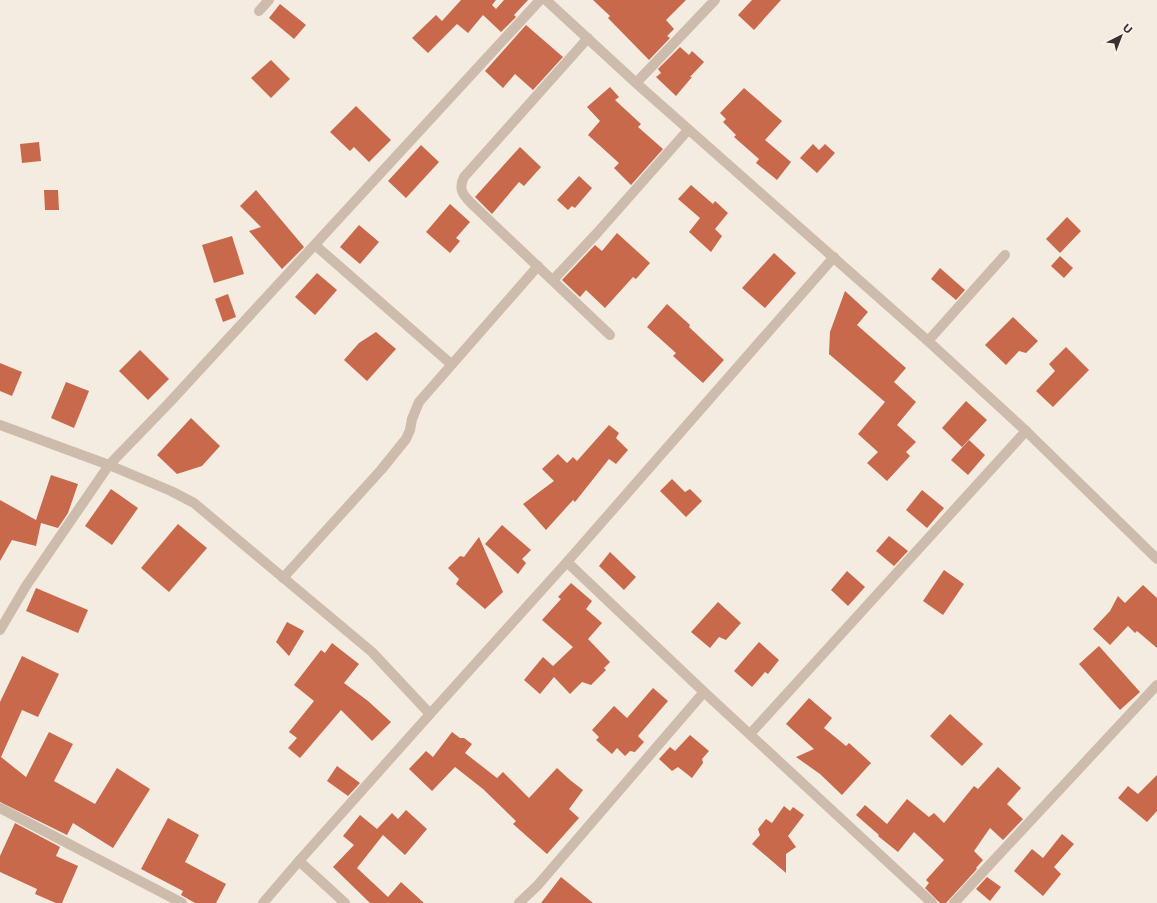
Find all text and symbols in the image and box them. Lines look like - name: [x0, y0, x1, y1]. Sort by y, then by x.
- north arrow: [1101, 16, 1141, 56]
- text: U: [1120, 20, 1136, 37]

